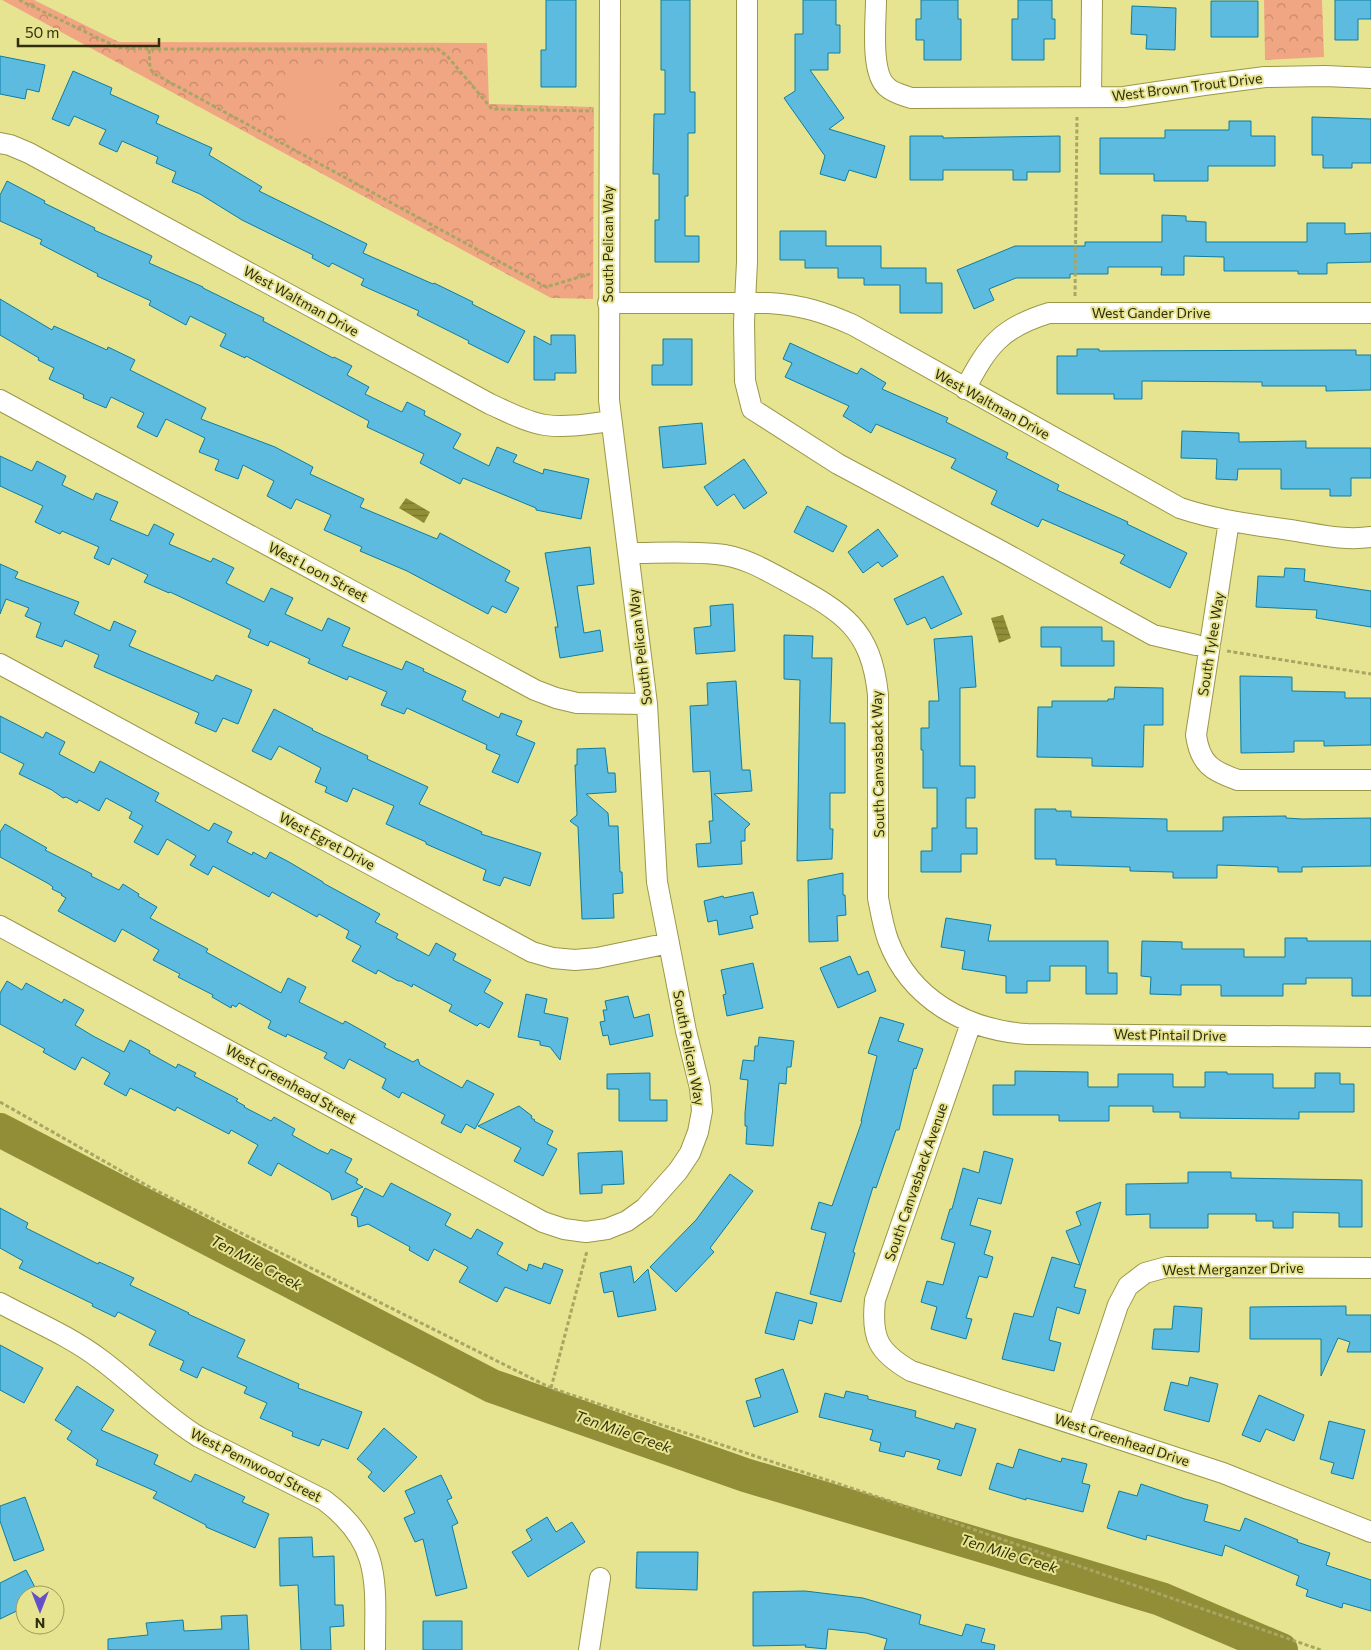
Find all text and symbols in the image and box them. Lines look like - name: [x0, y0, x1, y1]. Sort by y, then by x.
- scale bar: [18, 15, 159, 47]
- text: 50 m: [25, 23, 59, 41]
- street label: West Brown Trout Drive: [1111, 69, 1263, 104]
- street label: South Pelican Way: [599, 186, 616, 302]
- street label: West Waltman Drive: [240, 262, 362, 339]
- street label: West Gander Drive: [1092, 304, 1210, 321]
- street label: West Waltman Drive: [931, 365, 1053, 442]
- street label: West Loon Street: [265, 538, 371, 605]
- street label: South Pelican Way: [624, 588, 655, 706]
- street label: South Tylee Way: [1194, 591, 1227, 697]
- street label: South Canvasback Way: [868, 690, 887, 838]
- street label: West Egret Drive: [276, 808, 378, 873]
- street label: South Pelican Way: [670, 989, 709, 1107]
- street label: West Pintail Drive: [1114, 1025, 1226, 1044]
- street label: West Greenhead Street: [223, 1041, 360, 1127]
- street label: South Canvasback Avenue: [880, 1101, 951, 1263]
- water label: Ten Mile Creek: [208, 1231, 306, 1294]
- street label: West Merganzer Drive: [1162, 1259, 1304, 1278]
- water label: Ten Mile Creek: [573, 1406, 675, 1456]
- street label: West Greenhead Drive: [1052, 1410, 1192, 1469]
- street label: West Pennwood Street: [188, 1424, 325, 1505]
- water label: Ten Mile Creek: [959, 1530, 1061, 1577]
- north arrow: [15, 1585, 65, 1635]
- text: N: [35, 1615, 45, 1632]

